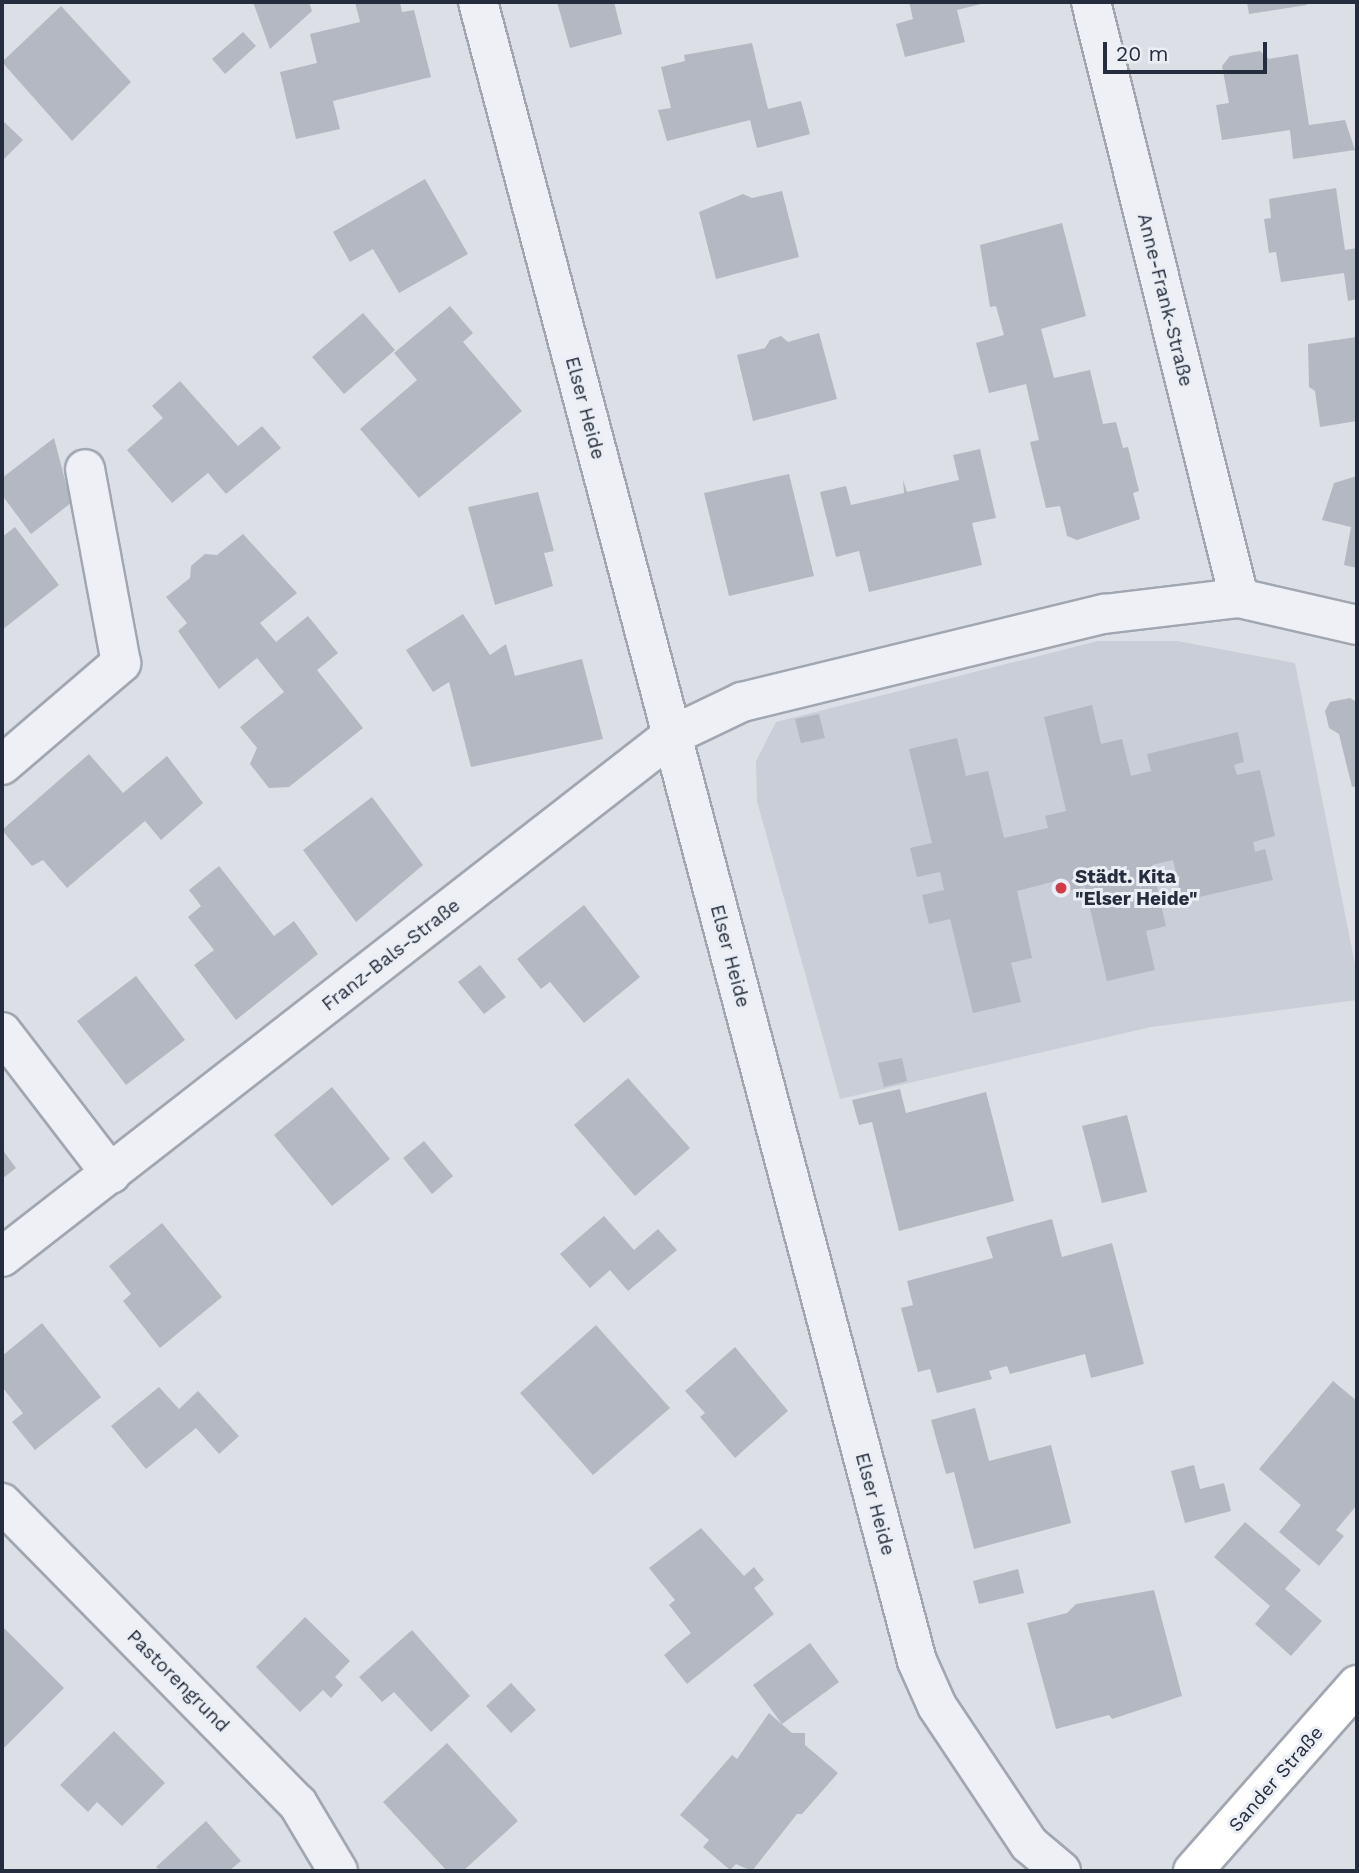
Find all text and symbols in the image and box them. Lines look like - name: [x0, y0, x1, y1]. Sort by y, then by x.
- scale bar: [1107, 28, 1272, 72]
- text: 20 m: [1116, 41, 1168, 66]
- street label: Anne-Frank-Straße: [1132, 211, 1198, 389]
- street label: Elser Heide: [560, 354, 610, 462]
- place label: Städt. Kita "Elser Heide": [1075, 866, 1198, 910]
- marker: Städt. Kita "Elser Heide": [1053, 880, 1069, 896]
- street label: Franz-Bals-Straße: [317, 894, 465, 1016]
- street label: Elser Heide: [705, 902, 755, 1010]
- street label: Elser Heide: [850, 1450, 900, 1558]
- street label: Pastorengrund: [122, 1625, 234, 1737]
- street label: Sander Straße: [1224, 1721, 1328, 1837]

